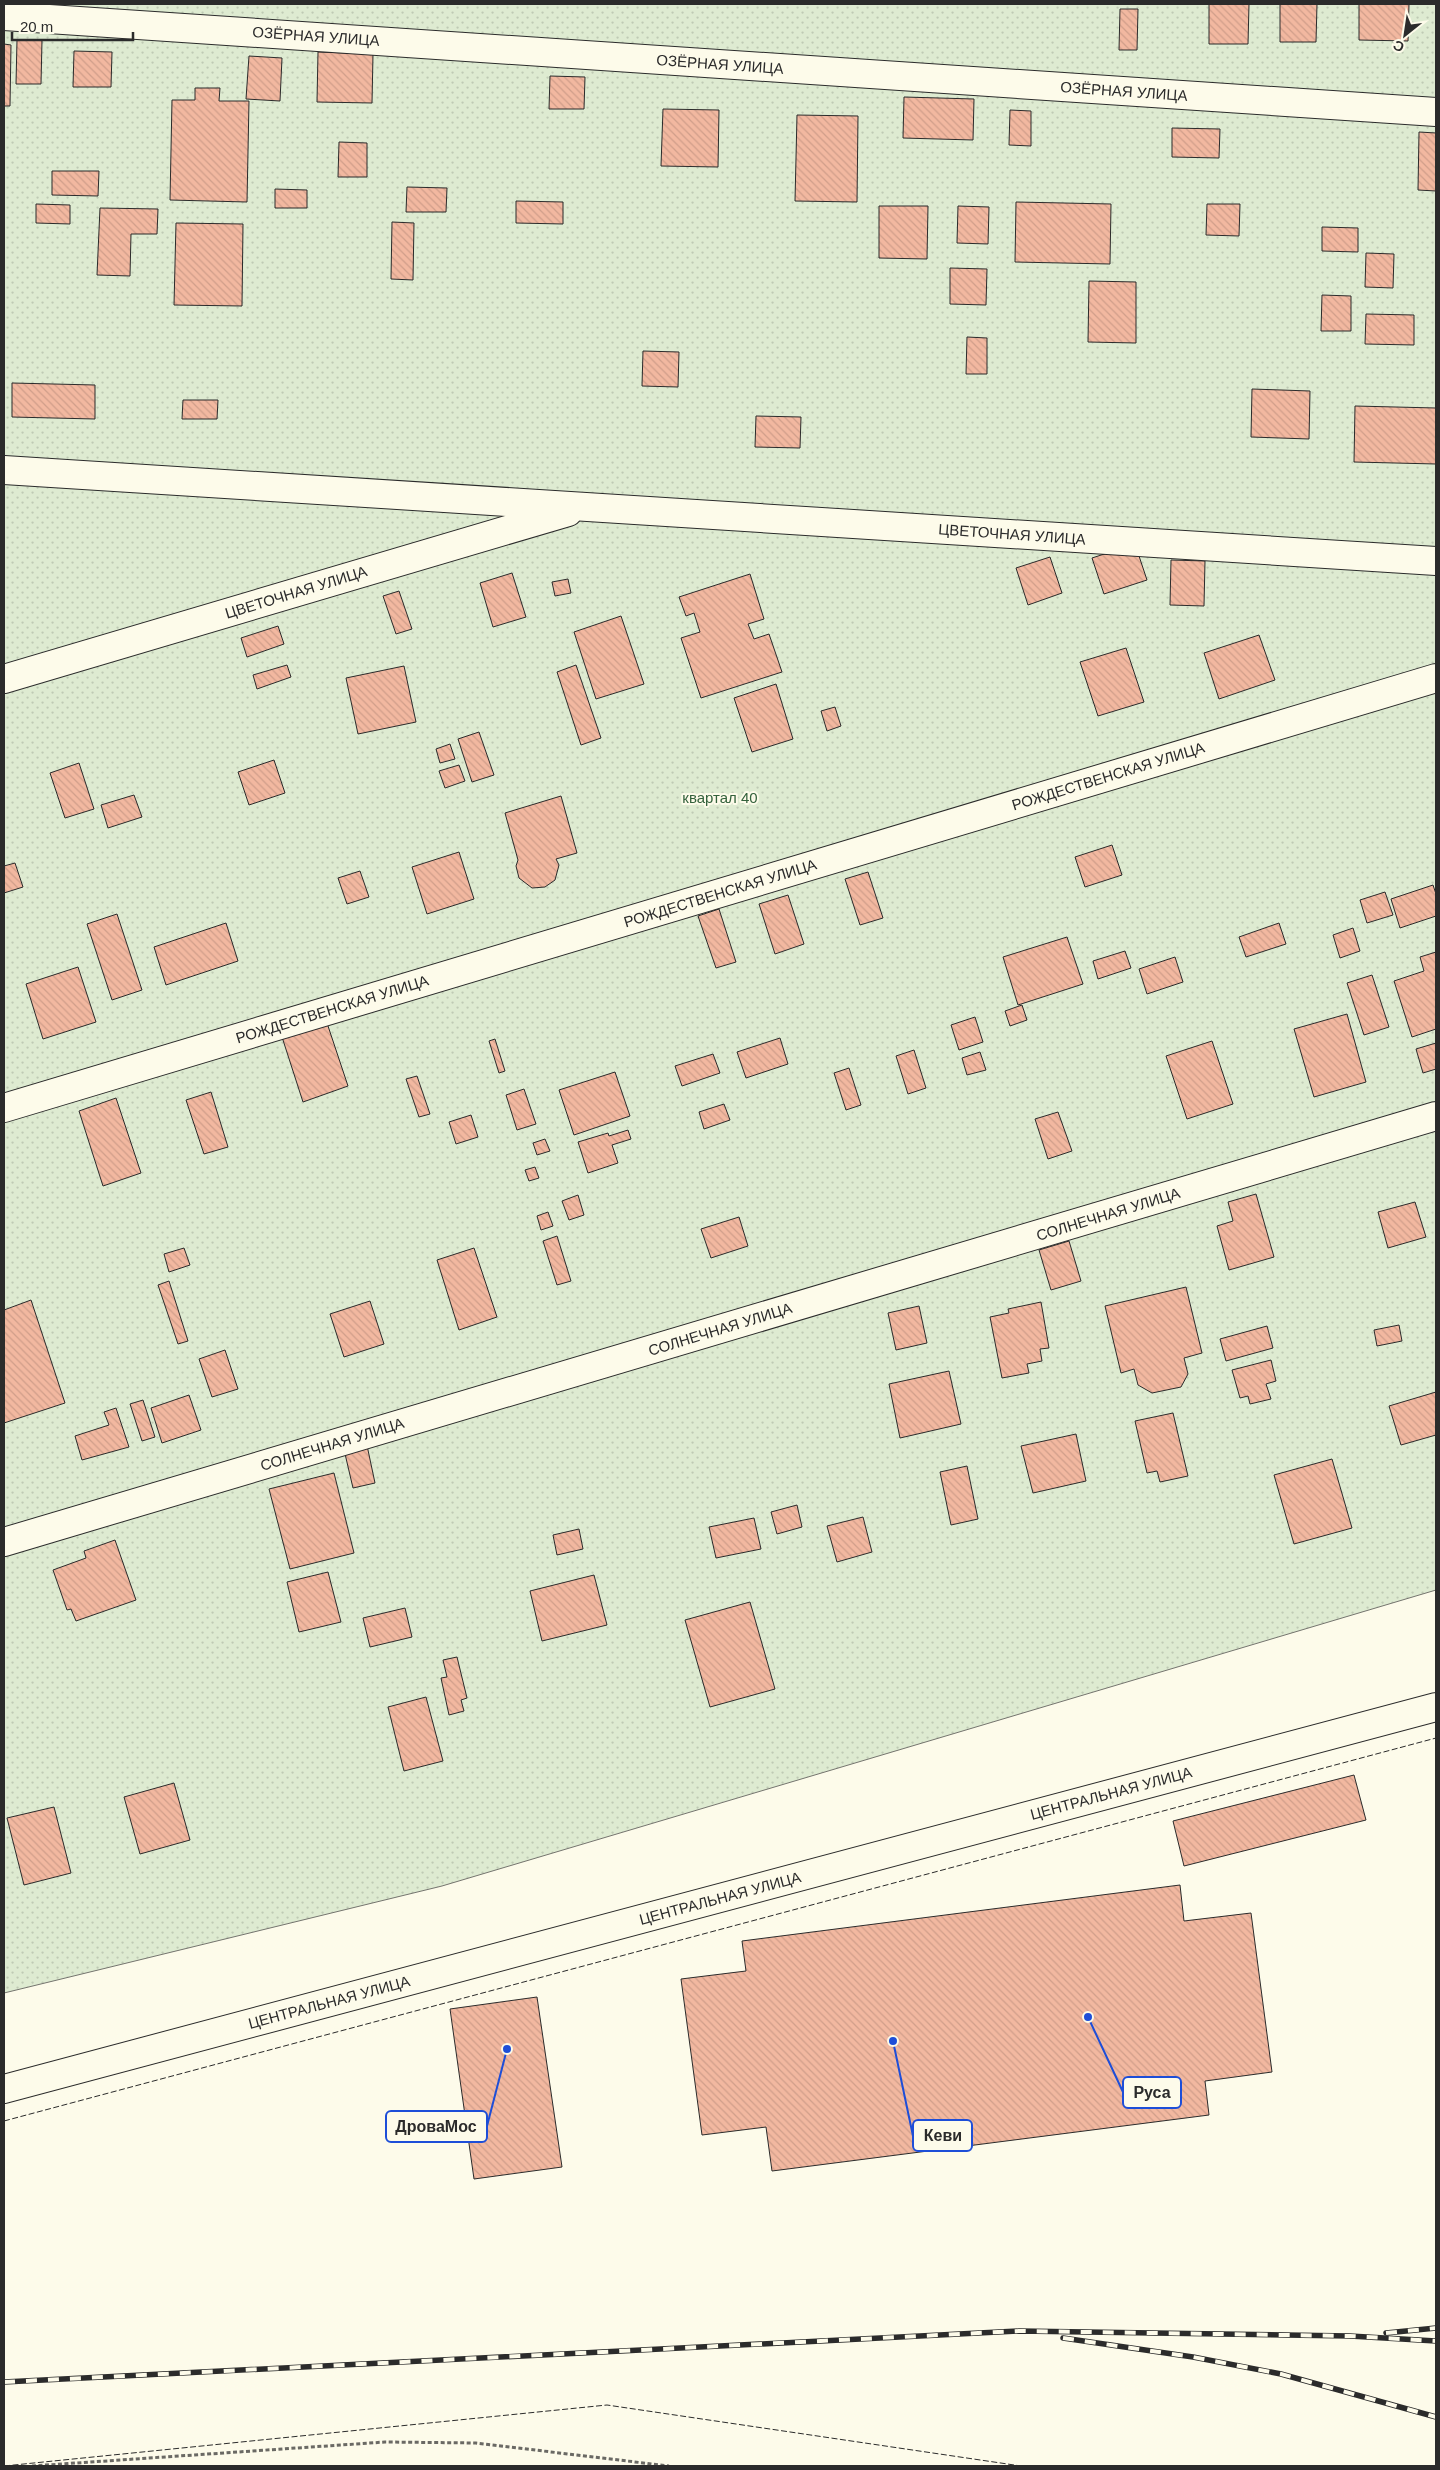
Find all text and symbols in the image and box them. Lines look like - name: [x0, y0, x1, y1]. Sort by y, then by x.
- scale bar: [12, 10, 134, 42]
- north arrow: [1380, 10, 1430, 60]
- text: 20 m: [20, 18, 53, 35]
- street label: ОЗЁРНАЯ УЛИЦА: [252, 23, 380, 49]
- text: С: [1390, 37, 1407, 56]
- street label: ОЗЁРНАЯ УЛИЦА: [656, 51, 784, 77]
- street label: ОЗЁРНАЯ УЛИЦА: [1060, 78, 1188, 104]
- street label: ЦВЕТОЧНАЯ УЛИЦА: [938, 520, 1086, 548]
- street label: ЦВЕТОЧНАЯ УЛИЦА: [223, 562, 369, 622]
- street label: РОЖДЕСТВЕНСКАЯ УЛИЦА: [1010, 739, 1206, 813]
- park label: квартал 40: [682, 789, 758, 806]
- street label: РОЖДЕСТВЕНСКАЯ УЛИЦА: [622, 856, 818, 930]
- street label: РОЖДЕСТВЕНСКАЯ УЛИЦА: [234, 972, 430, 1046]
- street label: СОЛНЕЧНАЯ УЛИЦА: [1034, 1184, 1182, 1244]
- street label: СОЛНЕЧНАЯ УЛИЦА: [646, 1299, 794, 1359]
- street label: СОЛНЕЧНАЯ УЛИЦА: [258, 1414, 406, 1474]
- street label: ЦЕНТРАЛЬНАЯ УЛИЦА: [1028, 1763, 1194, 1823]
- street label: ЦЕНТРАЛЬНАЯ УЛИЦА: [637, 1868, 803, 1928]
- street label: ЦЕНТРАЛЬНАЯ УЛИЦА: [246, 1972, 412, 2032]
- callout: Руса: [1123, 2077, 1181, 2108]
- text: Руса: [1133, 2084, 1171, 2101]
- callout: ДроваМос: [386, 2111, 487, 2142]
- text: ДроваМос: [395, 2118, 477, 2135]
- callout: Кеви: [913, 2120, 972, 2151]
- text: Кеви: [924, 2127, 962, 2144]

